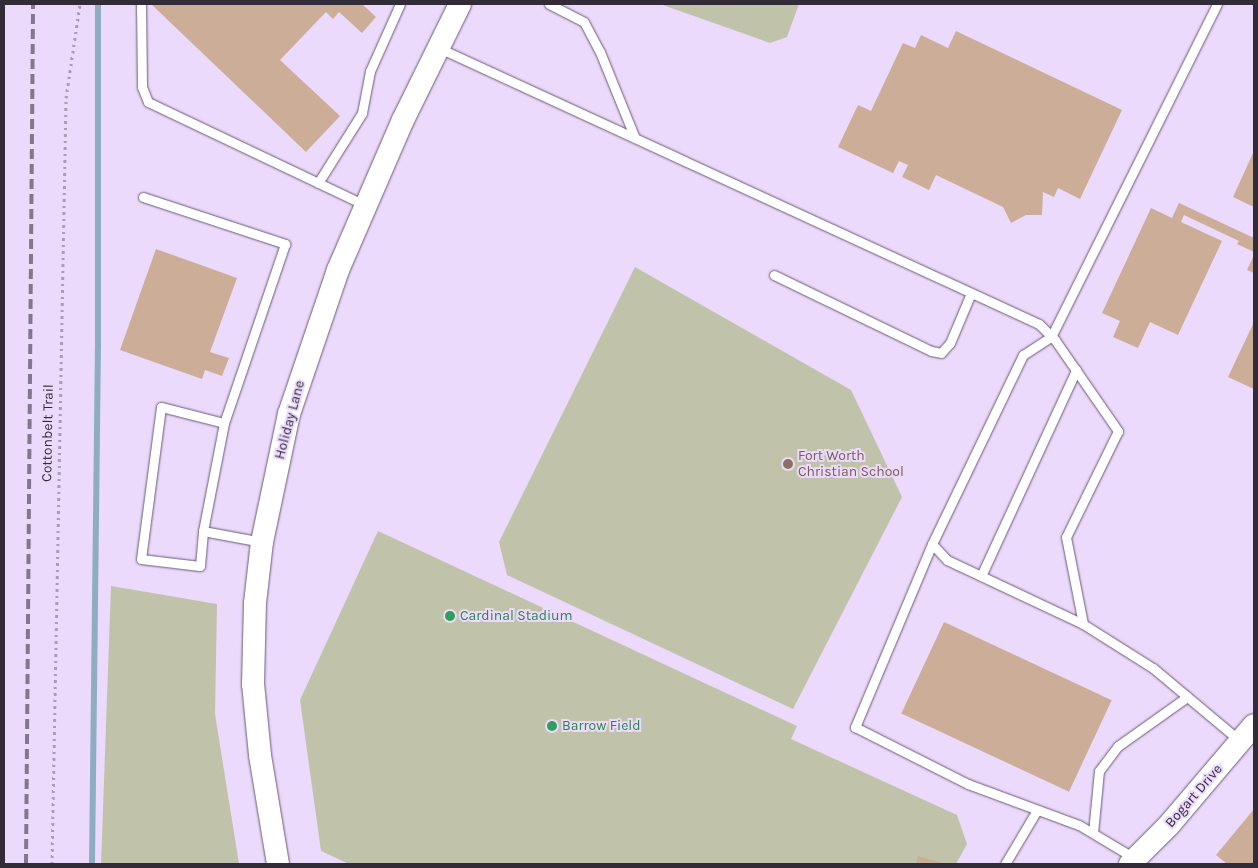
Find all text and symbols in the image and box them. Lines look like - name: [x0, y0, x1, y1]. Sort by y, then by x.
- street label: Holiday Lane: [271, 379, 309, 461]
- street label: Cottonbelt Trail: [39, 384, 57, 482]
- place label: Fort Worth Christian School: [798, 448, 904, 481]
- marker: Fort Worth Christian School: [782, 458, 794, 470]
- place label: Cardinal Stadium: [460, 608, 573, 624]
- marker: Cardinal Stadium: [444, 610, 456, 622]
- place label: Barrow Field: [562, 718, 641, 734]
- marker: Barrow Field: [546, 720, 558, 732]
- street label: Bogart Drive: [1162, 761, 1226, 831]

